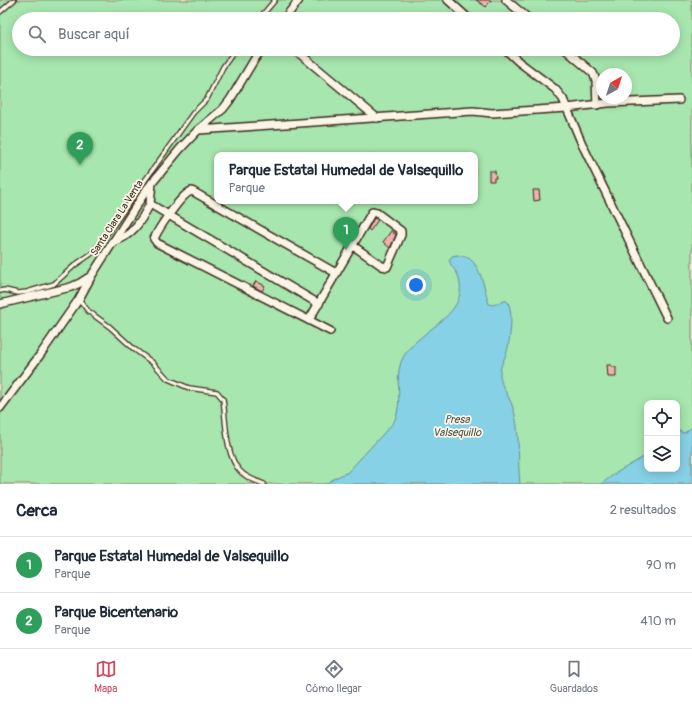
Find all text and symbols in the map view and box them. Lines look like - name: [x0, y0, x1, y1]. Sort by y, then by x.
- search box: [12, 12, 680, 56]
- icon: search: [26, 23, 48, 45]
- text: Buscar aquí: [58, 25, 130, 44]
- north arrow: [596, 68, 632, 104]
- pin: 2: [67, 132, 93, 165]
- popup: [214, 152, 478, 204]
- text: Parque Estatal Humedal de Valsequillo: [229, 161, 463, 180]
- street label: Santa Clara La Venta: [88, 178, 146, 258]
- text: Parque: [229, 180, 265, 196]
- pin: 1: [333, 217, 359, 250]
- your location: [406, 275, 426, 295]
- map controls: [644, 400, 680, 472]
- button: locate: [644, 400, 680, 436]
- water label: Presa Valsequillo: [433, 413, 482, 439]
- button: layers: [644, 436, 680, 472]
- text: Cerca: [16, 500, 57, 521]
- text: 2 resultados: [610, 502, 676, 518]
- text: Parque Estatal Humedal de Valsequillo: [54, 547, 289, 566]
- text: 1: [26, 557, 32, 573]
- text: 90 m: [646, 557, 676, 573]
- text: Parque: [54, 566, 90, 582]
- text: Parque Bicentenario: [54, 603, 178, 622]
- text: 2: [25, 613, 33, 629]
- text: 410 m: [640, 613, 676, 629]
- text: Parque: [54, 622, 90, 638]
- tab: Mapa: [94, 658, 117, 695]
- tab: Cómo llegar: [306, 658, 362, 695]
- tab: Guardados: [550, 658, 598, 695]

